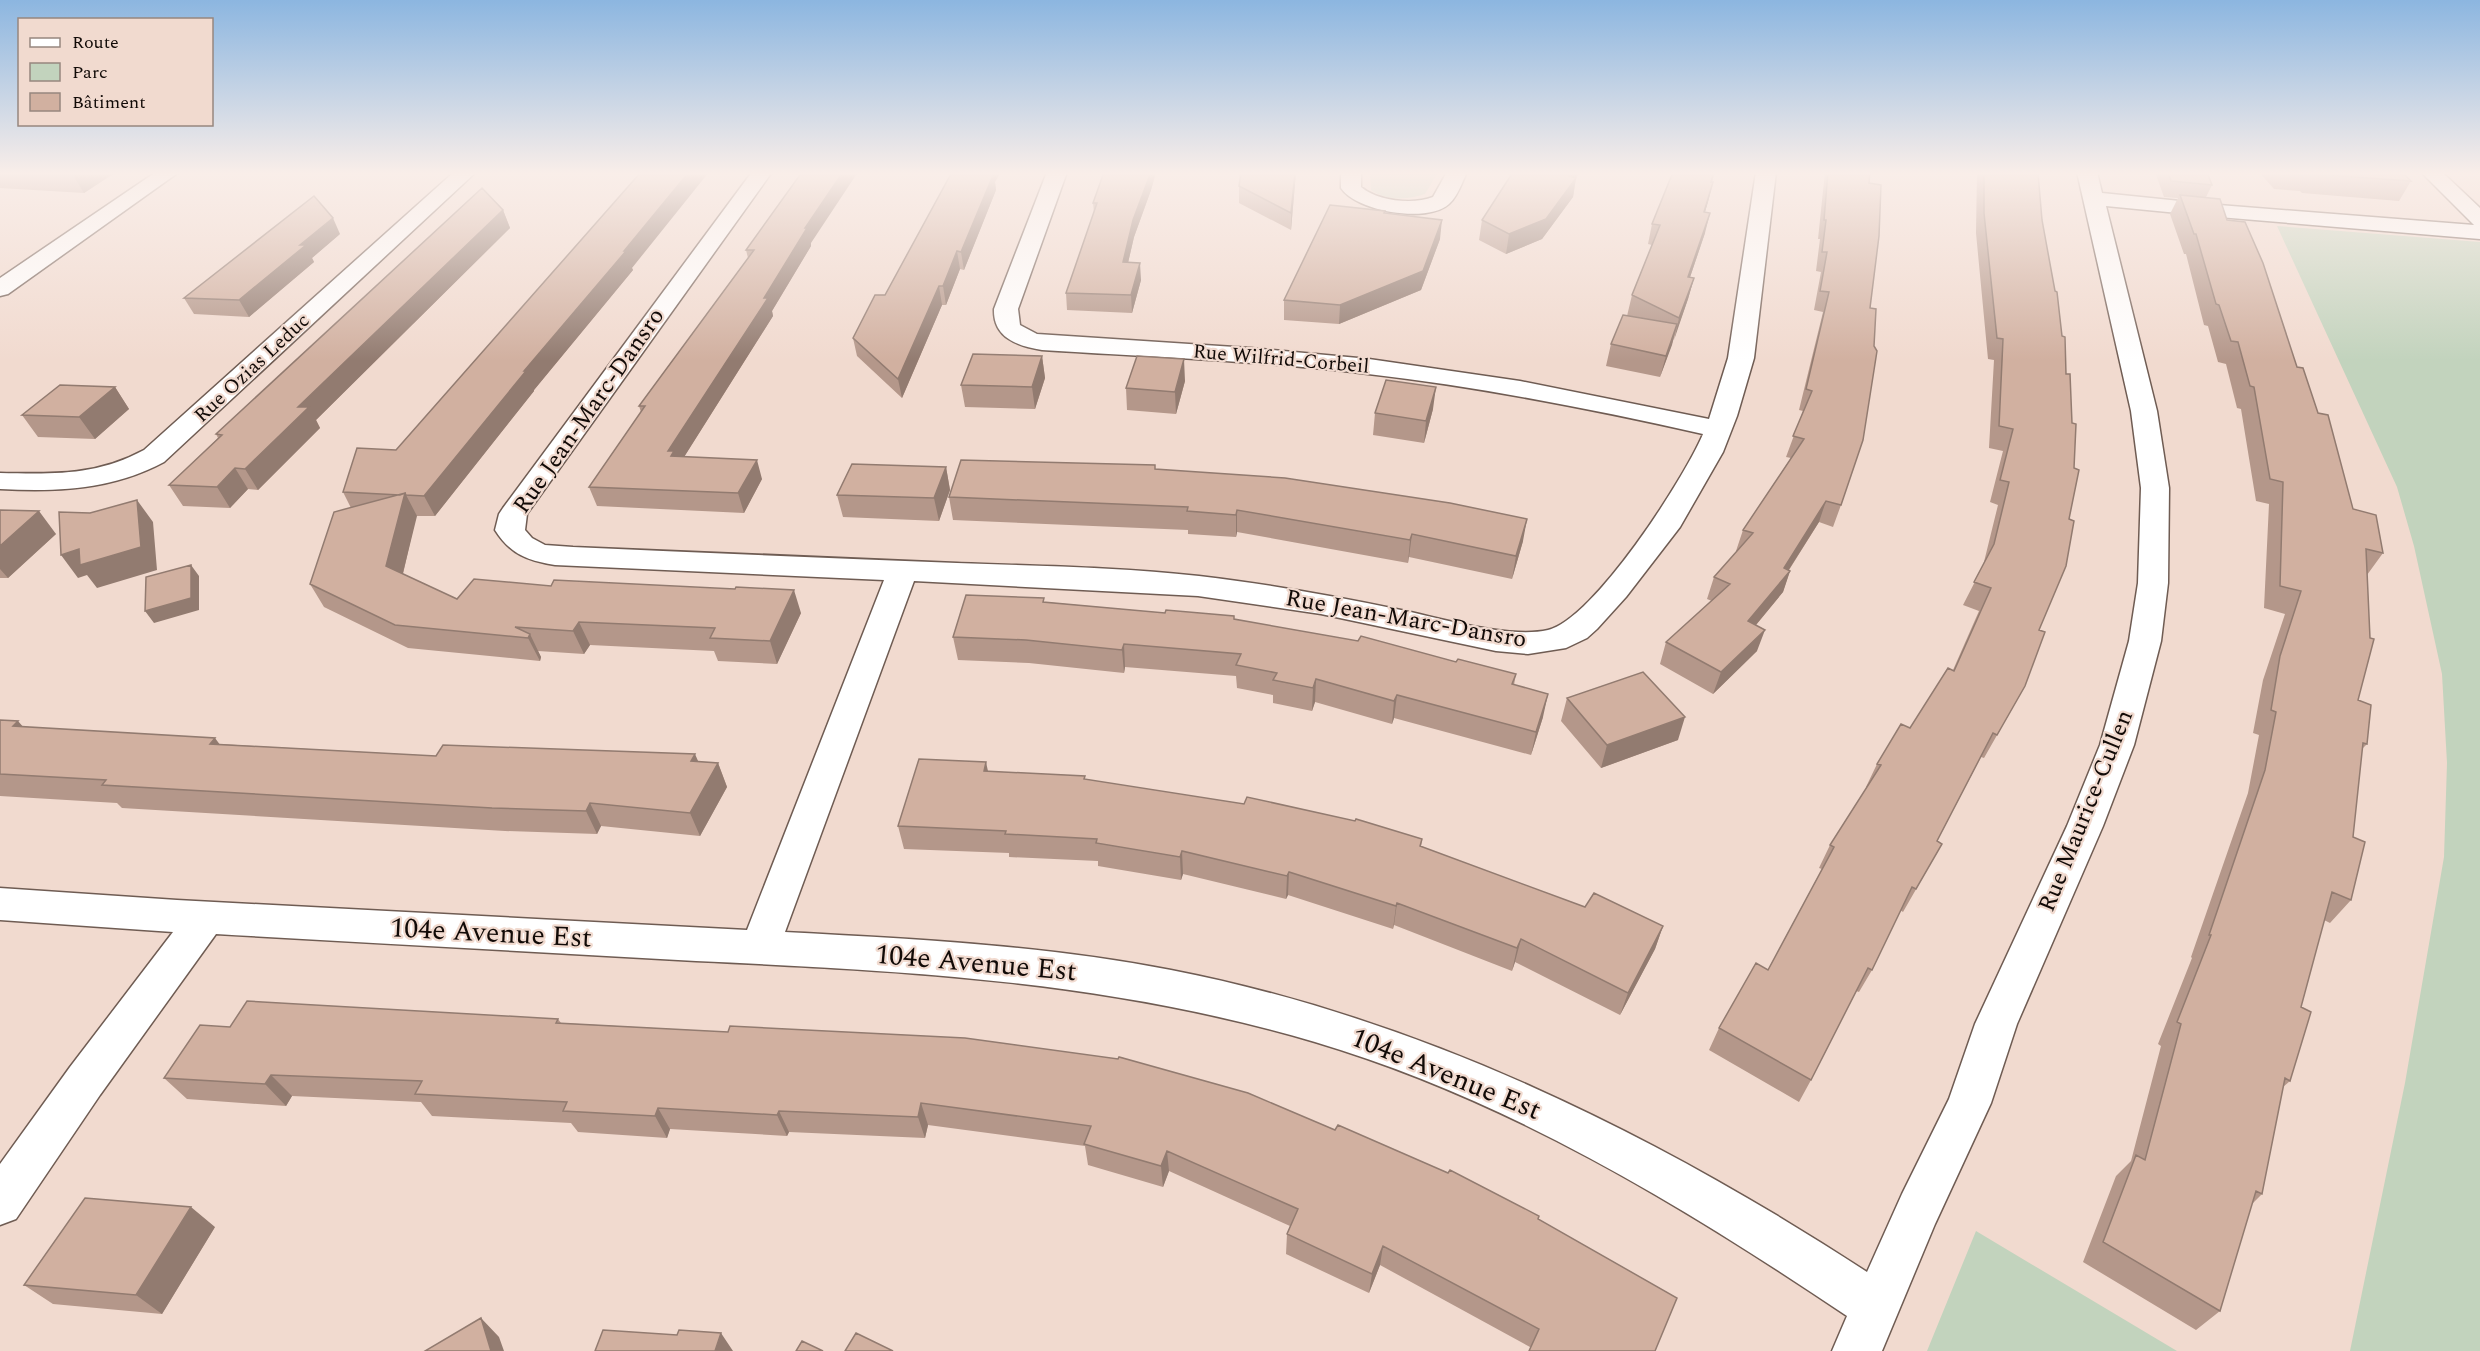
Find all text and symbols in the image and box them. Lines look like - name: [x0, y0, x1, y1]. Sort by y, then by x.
- legend: [18, 18, 213, 126]
- text: Route: [72, 29, 119, 56]
- text: Parc: [72, 59, 108, 86]
- text: Bâtiment: [72, 89, 146, 116]
- street label: Rue Jean-Marc-Dansro: [504, 301, 674, 521]
- street label: Rue Ozias Leduc: [187, 306, 317, 430]
- street label: Rue Wilfrid-Corbeil: [1192, 336, 1370, 382]
- street label: Rue Jean-Marc-Dansro: [1283, 580, 1529, 658]
- street label: Rue Maurice-Cullen: [2029, 704, 2143, 917]
- street label: 104e Avenue Est: [389, 906, 593, 960]
- street label: 104e Avenue Est: [874, 933, 1079, 993]
- street label: 104e Avenue Est: [1344, 1016, 1548, 1132]

